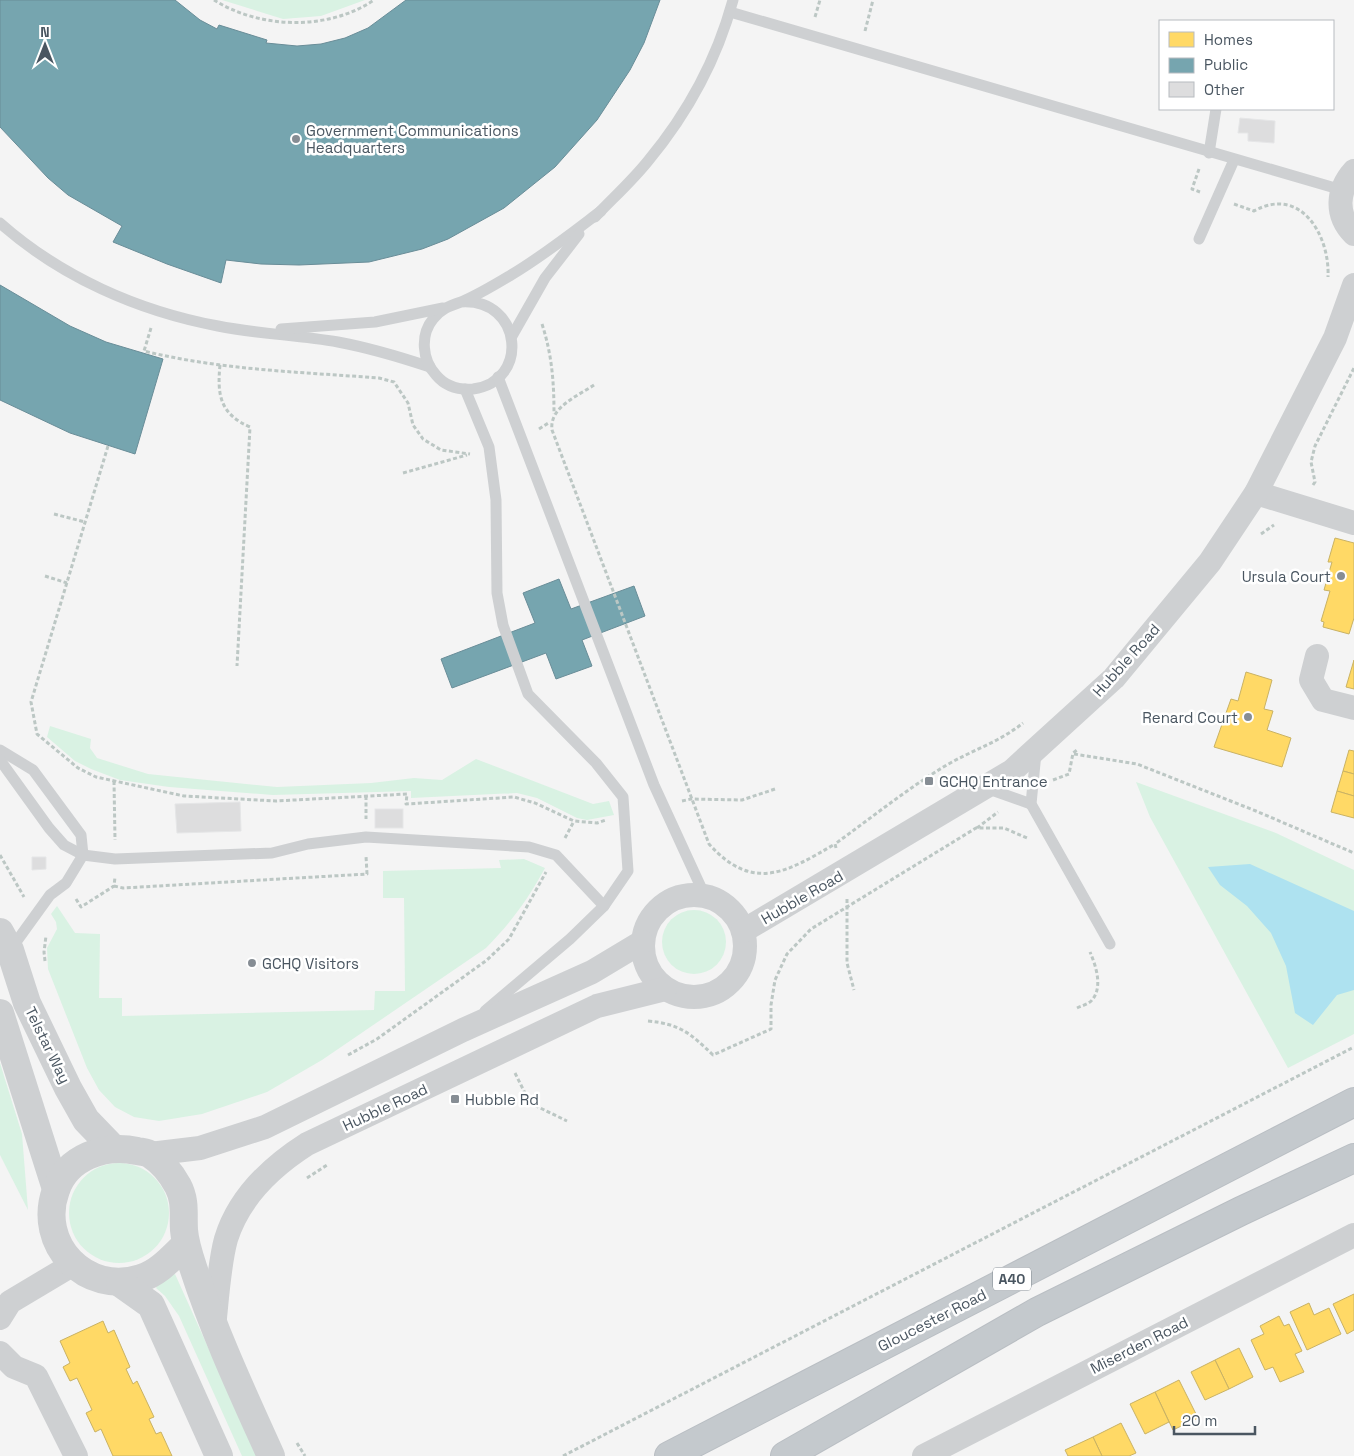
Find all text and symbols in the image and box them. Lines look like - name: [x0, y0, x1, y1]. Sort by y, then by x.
- north arrow: [20, 20, 70, 70]
- legend: [1159, 20, 1334, 110]
- text: N: [40, 23, 50, 41]
- text: Homes: [1204, 30, 1253, 49]
- text: Public: [1204, 55, 1248, 74]
- text: Other: [1204, 80, 1245, 99]
- place label: Government Communications Headquarters: [306, 121, 519, 157]
- marker: Government Communications Headquarters: [290, 133, 302, 145]
- place label: Ursula Court: [1242, 567, 1331, 586]
- marker: Ursula Court: [1335, 570, 1347, 582]
- street label: Hubble Road: [1088, 620, 1164, 700]
- place label: Renard Court: [1142, 708, 1238, 727]
- marker: Renard Court: [1242, 711, 1254, 723]
- place label: GCHQ Entrance: [939, 772, 1048, 791]
- marker: GCHQ Entrance: [923, 775, 935, 787]
- street label: Hubble Road: [758, 866, 846, 928]
- place label: GCHQ Visitors: [262, 954, 359, 973]
- marker: GCHQ Visitors: [246, 957, 258, 969]
- street label: Telstar Way: [21, 1004, 75, 1086]
- street label: Hubble Road: [339, 1079, 431, 1135]
- place label: Hubble Rd: [465, 1090, 539, 1109]
- marker: Hubble Rd: [449, 1093, 461, 1105]
- road number: A40: [993, 1268, 1031, 1290]
- street label: Gloucester Road: [874, 1284, 990, 1356]
- street label: Miserden Road: [1087, 1312, 1191, 1378]
- scale bar: [1174, 1404, 1255, 1436]
- text: 20 m: [1182, 1411, 1217, 1430]

